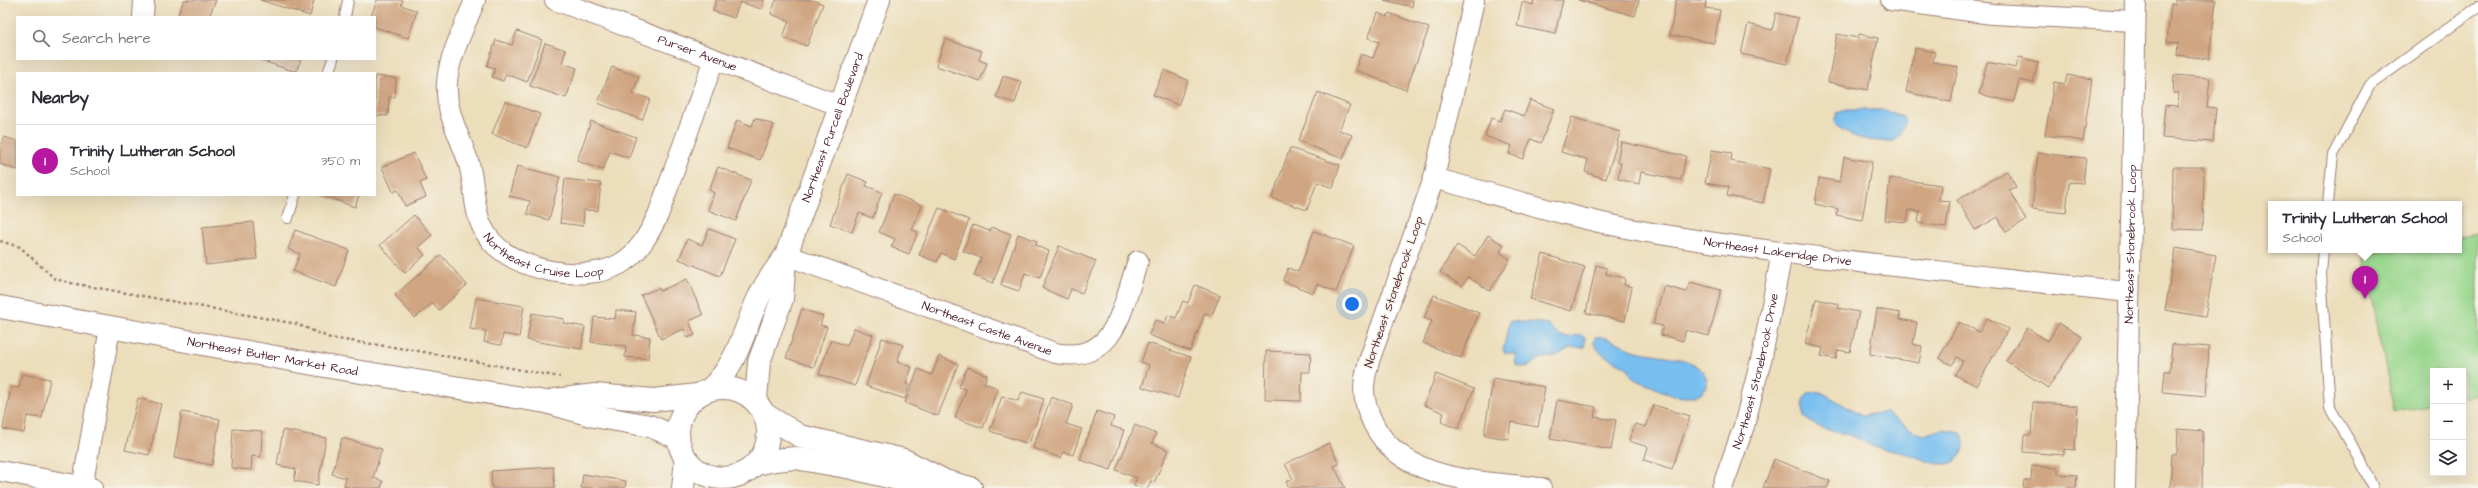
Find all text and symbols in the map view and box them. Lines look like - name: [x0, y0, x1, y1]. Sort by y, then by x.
- search box: [16, 16, 376, 60]
- icon: search: [30, 27, 52, 49]
- text: Search here: [62, 28, 151, 49]
- street label: Purser Avenue: [655, 30, 740, 75]
- street label: Northeast Purcell Boulevard: [797, 50, 868, 205]
- text: Nearby: [32, 86, 89, 110]
- text: Trinity Lutheran School: [70, 141, 235, 162]
- text: 1: [44, 152, 46, 170]
- text: 350 m: [321, 152, 360, 170]
- text: School: [70, 162, 110, 180]
- street label: Northeast Stonebrook Loop: [2120, 164, 2141, 324]
- popup: [2268, 201, 2462, 253]
- text: Trinity Lutheran School: [2283, 208, 2447, 229]
- street label: Northeast Stonebrook Loop: [1360, 214, 1428, 370]
- street label: Northeast Cruise Loop: [479, 229, 606, 282]
- text: School: [2283, 229, 2322, 247]
- street label: Northeast Lakeridge Drive: [1702, 233, 1853, 270]
- pin: 1: [2352, 266, 2378, 299]
- street label: Northeast Stonebrook Drive: [1728, 291, 1783, 451]
- your location: [1342, 294, 1362, 314]
- street label: Northeast Castle Avenue: [919, 297, 1055, 360]
- street label: Northeast Butler Market Road: [186, 333, 359, 380]
- map controls: [2430, 368, 2466, 476]
- button: +: [2430, 368, 2466, 404]
- button: −: [2430, 404, 2466, 440]
- button: layers: [2430, 440, 2466, 476]

